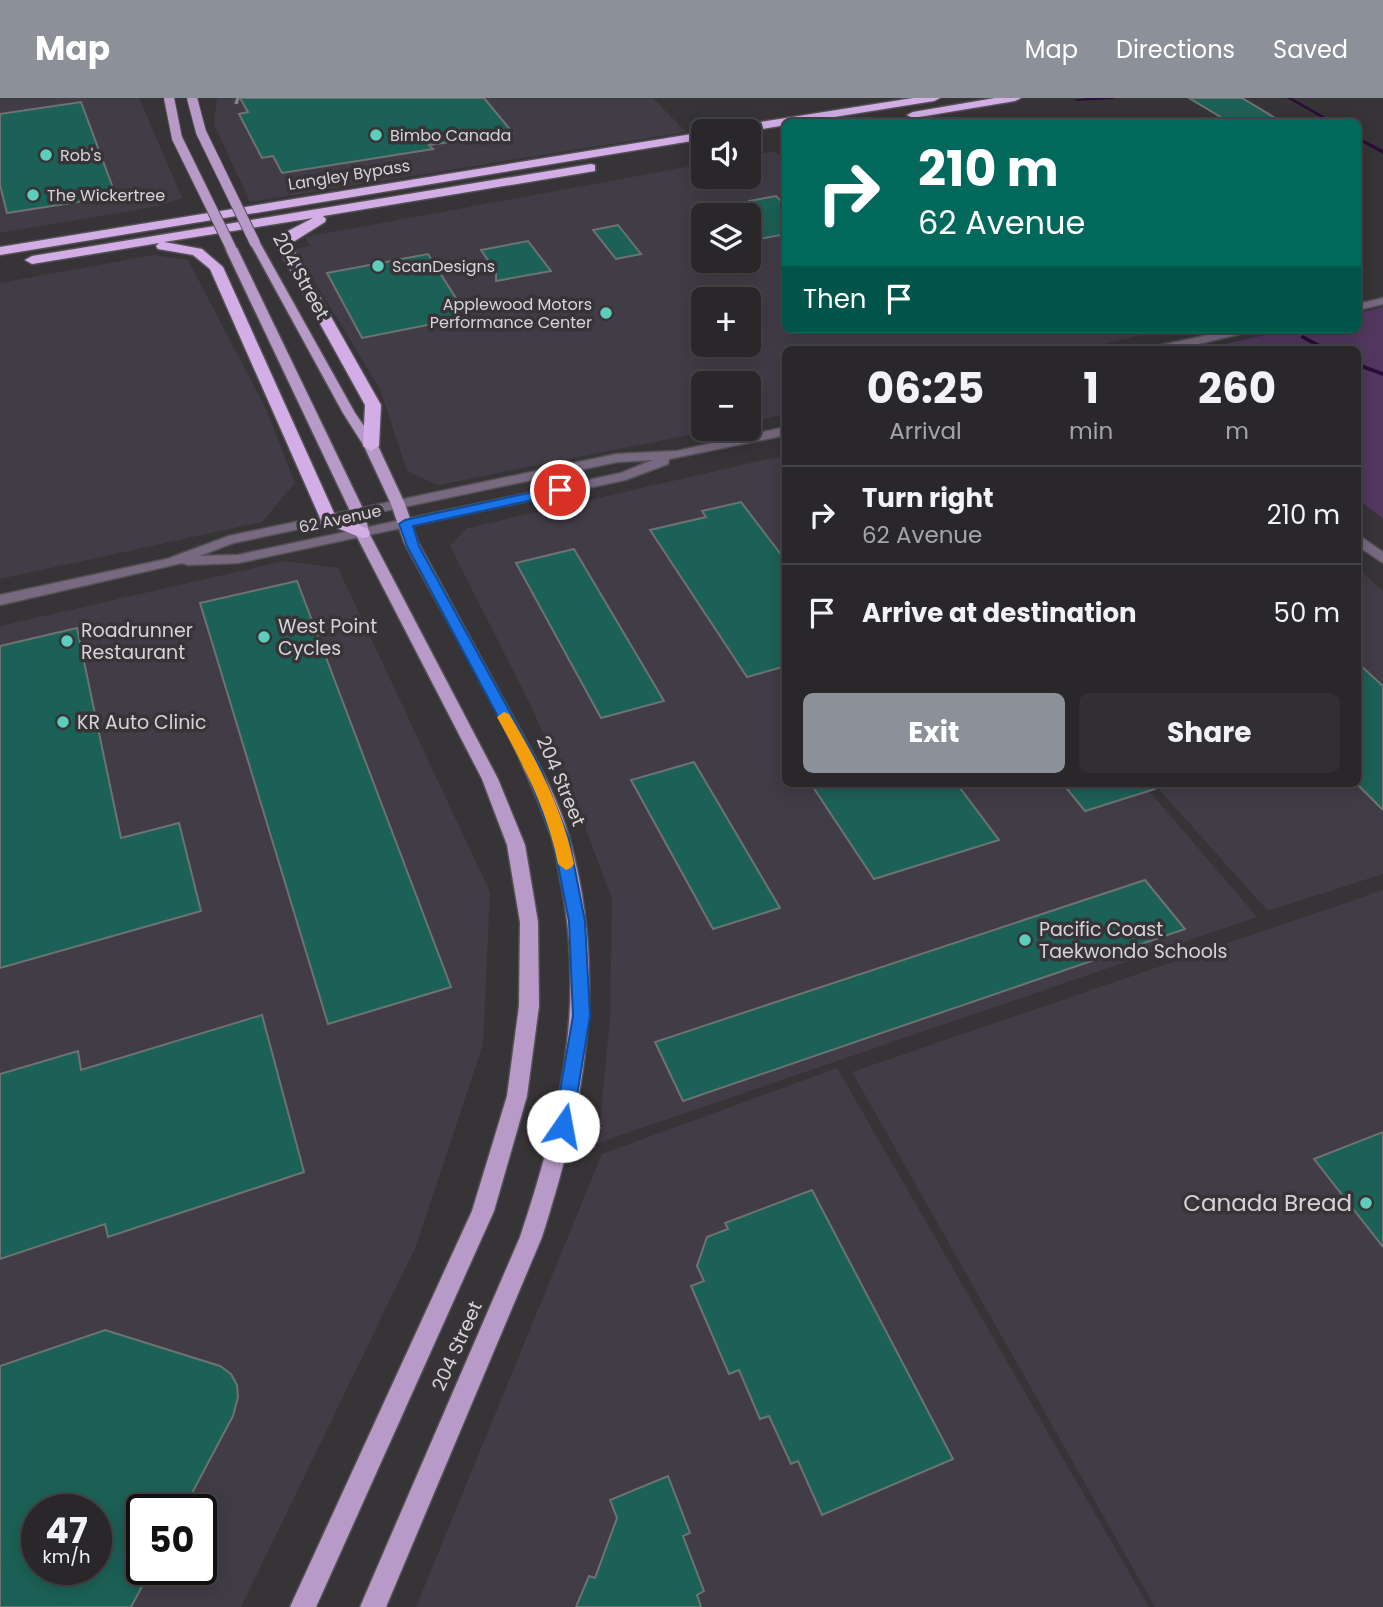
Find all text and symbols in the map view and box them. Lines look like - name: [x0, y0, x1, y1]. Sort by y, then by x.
- text: Map: [35, 25, 110, 72]
- text: Map: [1025, 33, 1078, 66]
- text: Directions: [1116, 33, 1235, 66]
- text: Saved: [1273, 33, 1348, 66]
- map controls: [691, 119, 761, 441]
- button: sound: [691, 119, 761, 189]
- place label: Bimbo Canada: [390, 124, 511, 147]
- marker: Bimbo Canada: [368, 127, 384, 143]
- text: 210 m: [918, 135, 1059, 203]
- place label: Rob's: [60, 144, 102, 167]
- marker: Rob's: [38, 147, 54, 163]
- icon: right: [803, 147, 894, 238]
- street label: Langley Bypass: [286, 154, 412, 196]
- place label: The Wickertree: [47, 184, 165, 207]
- marker: The Wickertree: [25, 187, 41, 203]
- text: 62 Avenue: [918, 200, 1085, 245]
- button: layers: [691, 203, 761, 273]
- street label: 204 Street: [266, 228, 336, 324]
- place label: ScanDesigns: [392, 255, 495, 278]
- marker: ScanDesigns: [370, 258, 386, 274]
- icon: arrive: [880, 280, 918, 318]
- text: Then: [803, 281, 866, 317]
- button: +: [691, 287, 761, 357]
- place label: Applewood Motors Performance Center: [430, 293, 592, 334]
- marker: Applewood Motors Performance Center: [598, 305, 614, 321]
- text: 06:25: [867, 359, 984, 418]
- text: 1: [1083, 359, 1099, 418]
- text: 260: [1198, 359, 1276, 418]
- button: −: [691, 371, 761, 441]
- text: Arrival: [889, 415, 962, 447]
- text: min: [1069, 415, 1113, 447]
- text: m: [1225, 415, 1249, 447]
- pin: [530, 460, 590, 520]
- icon: arrive: [541, 471, 579, 509]
- text: Turn right: [862, 480, 994, 516]
- icon: right: [803, 496, 841, 534]
- text: 210 m: [1267, 497, 1340, 533]
- street label: 62 Avenue: [297, 499, 383, 539]
- text: 62 Avenue: [862, 519, 982, 551]
- icon: arrive: [803, 594, 841, 632]
- text: Arrive at destination: [862, 595, 1137, 631]
- text: 50 m: [1274, 595, 1340, 631]
- place label: West Point Cycles: [278, 613, 377, 662]
- place label: Roadrunner Restaurant: [81, 617, 193, 666]
- marker: West Point Cycles: [256, 629, 272, 645]
- marker: Roadrunner Restaurant: [59, 633, 75, 649]
- button: Exit: [803, 693, 1065, 773]
- button: Share: [1079, 693, 1340, 773]
- place label: KR Auto Clinic: [77, 709, 207, 736]
- marker: KR Auto Clinic: [55, 714, 71, 730]
- street label: 204 Street: [530, 732, 592, 830]
- place label: Pacific Coast Taekwondo Schools: [1039, 916, 1227, 965]
- marker: Pacific Coast Taekwondo Schools: [1017, 932, 1033, 948]
- position arrow: [526, 1089, 600, 1163]
- place label: Canada Bread: [1183, 1187, 1352, 1219]
- marker: Canada Bread: [1358, 1195, 1374, 1211]
- street label: 204 Street: [425, 1297, 489, 1395]
- speed limit sign: 50: [126, 1494, 217, 1585]
- text: 47: [45, 1506, 88, 1555]
- text: km/h: [43, 1544, 90, 1569]

